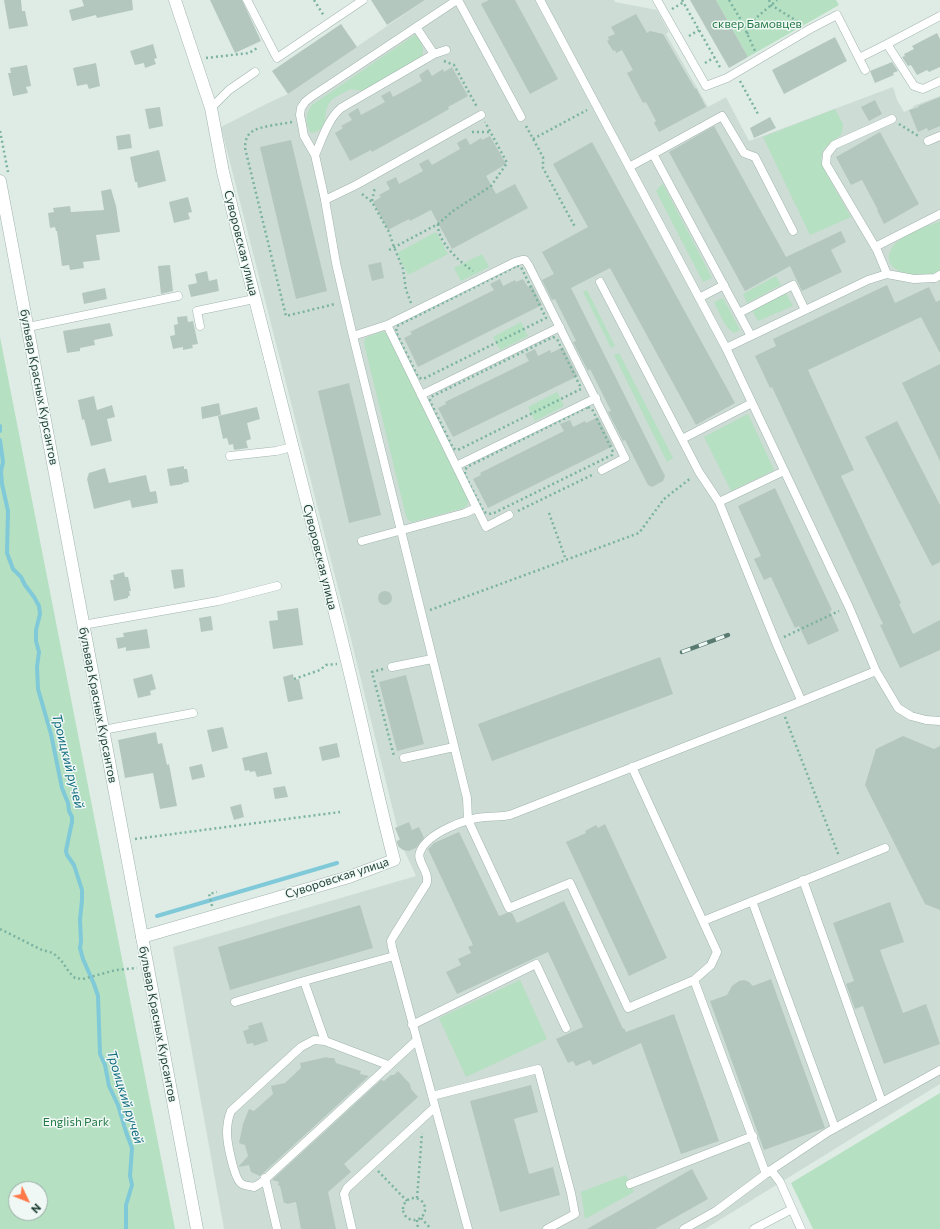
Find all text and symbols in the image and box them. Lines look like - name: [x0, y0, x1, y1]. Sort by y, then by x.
- park label: сквер Бамовцев: [712, 17, 802, 31]
- street label: Суворовская улица: [221, 189, 261, 297]
- street label: бульвар Красных Курсантов: [17, 308, 61, 466]
- street label: Суворовская улица: [300, 503, 340, 611]
- street label: бульвар Красных Курсантов: [76, 626, 120, 784]
- water label: Троицкий ручей: [49, 712, 87, 810]
- street label: Суворовская улица: [283, 854, 391, 902]
- street label: бульвар Красных Курсантов: [136, 945, 180, 1103]
- water label: Троицкий ручей: [103, 1048, 147, 1146]
- park label: English Park: [43, 1115, 109, 1129]
- north arrow: [8, 1181, 48, 1221]
- text: N: [29, 1201, 44, 1216]

